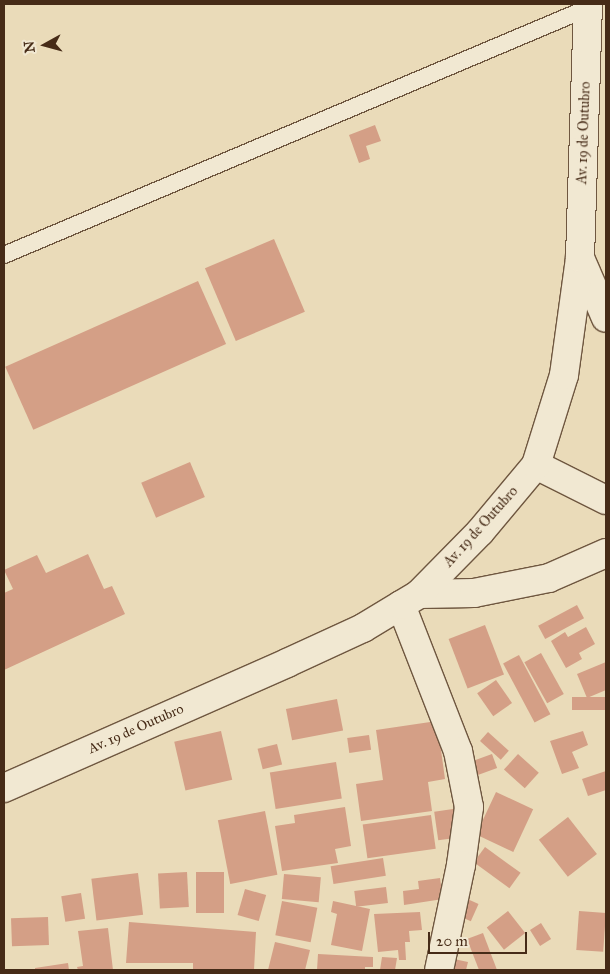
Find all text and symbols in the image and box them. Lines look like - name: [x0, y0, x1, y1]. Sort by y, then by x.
- north arrow: [20, 20, 70, 70]
- text: N: [20, 40, 39, 54]
- street label: Av. 19 de Outubro: [574, 81, 594, 185]
- street label: Av. 19 de Outubro: [440, 483, 522, 571]
- street label: Av. 19 de Outubro: [86, 700, 186, 758]
- scale bar: [430, 922, 529, 954]
- text: 20 m: [436, 932, 468, 950]

